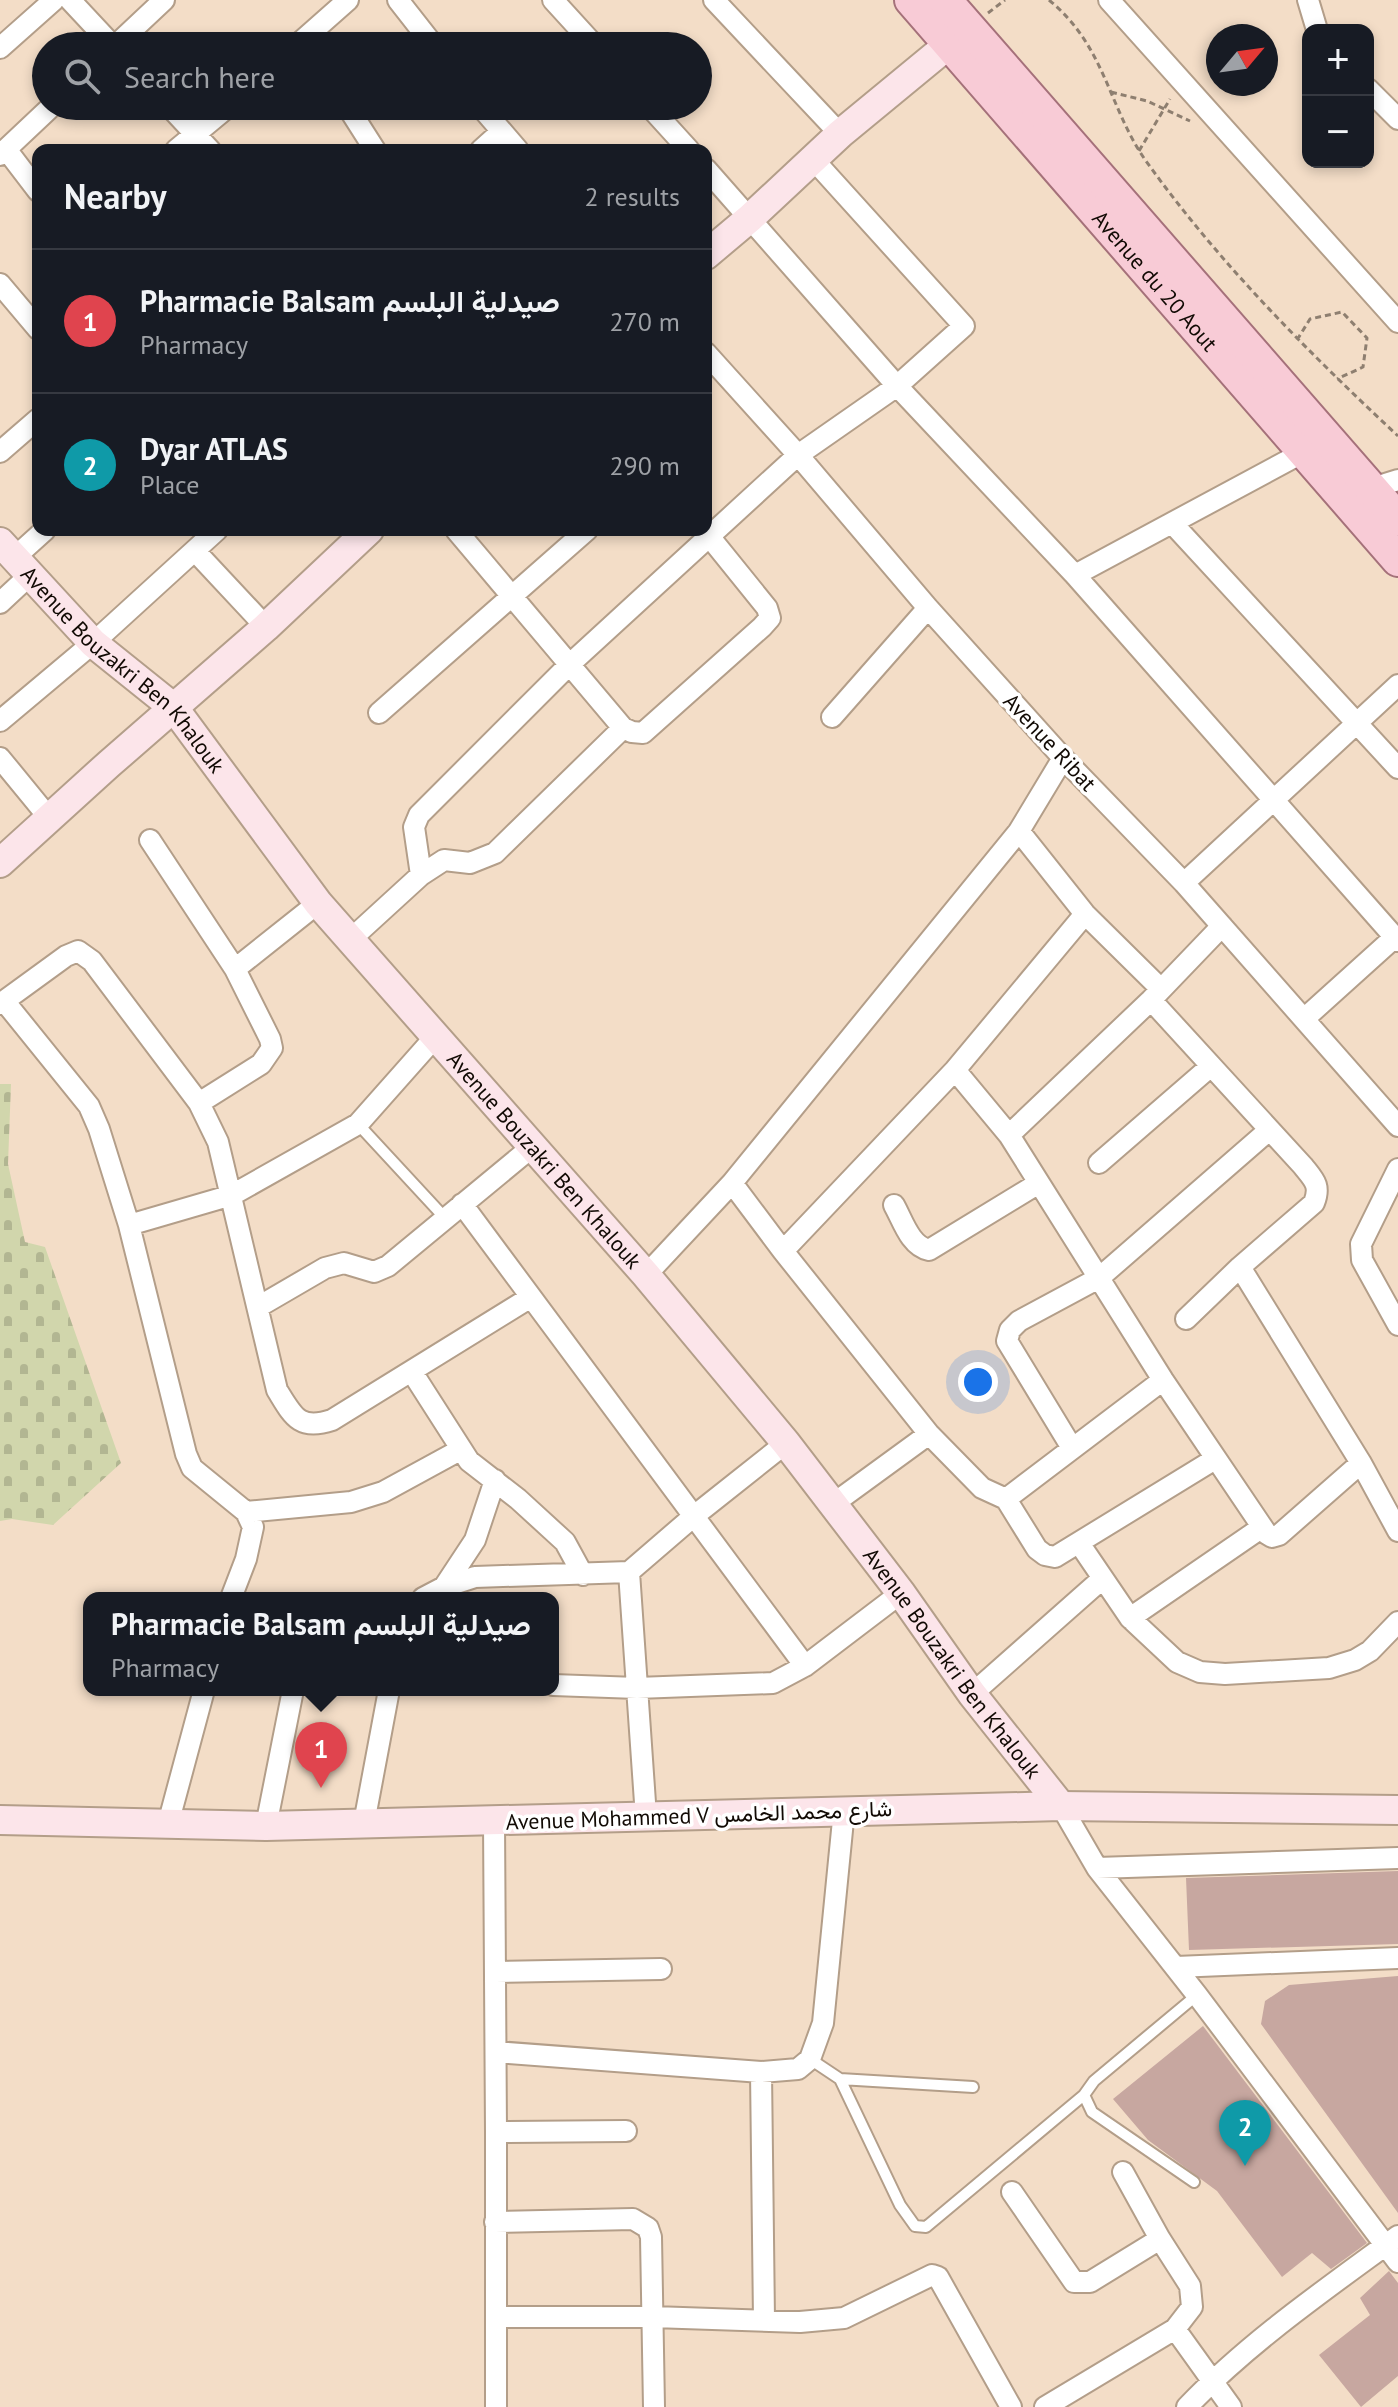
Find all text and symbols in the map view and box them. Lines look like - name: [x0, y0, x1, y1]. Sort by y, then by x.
- north arrow: [1206, 24, 1278, 96]
- map controls: [1302, 24, 1374, 168]
- button: +: [1302, 24, 1374, 96]
- search box: [32, 32, 712, 120]
- icon: search: [60, 54, 104, 98]
- text: Search here: [124, 57, 275, 96]
- button: −: [1302, 96, 1374, 168]
- text: Nearby: [64, 174, 166, 218]
- text: 2 results: [585, 180, 680, 213]
- street label: Avenue du 20 Aout: [1086, 205, 1224, 357]
- text: Pharmacie Balsam صيدلية البلسم: [140, 281, 560, 320]
- text: 1: [83, 305, 97, 338]
- text: 270 m: [609, 305, 680, 338]
- text: Pharmacy: [140, 328, 248, 361]
- text: Dyar ATLAS: [140, 429, 288, 468]
- text: 2: [83, 449, 97, 482]
- text: 290 m: [609, 449, 680, 482]
- text: Place: [140, 468, 199, 501]
- street label: Avenue Bouzakri Ben Khalouk: [15, 560, 231, 779]
- street label: Avenue Ribat: [998, 687, 1103, 797]
- street label: Avenue Bouzakri Ben Khalouk: [441, 1045, 648, 1275]
- your location: [958, 1362, 998, 1402]
- street label: Avenue Bouzakri Ben Khalouk: [857, 1542, 1048, 1784]
- popup: [83, 1592, 559, 1696]
- text: Pharmacie Balsam صيدلية البلسم: [111, 1604, 531, 1643]
- text: Pharmacy: [111, 1651, 219, 1684]
- pin: 1: [295, 1722, 347, 1788]
- street label: Avenue Mohammed V شارع محمد الخامس: [505, 1794, 893, 1837]
- pin: 2: [1219, 2100, 1271, 2166]

